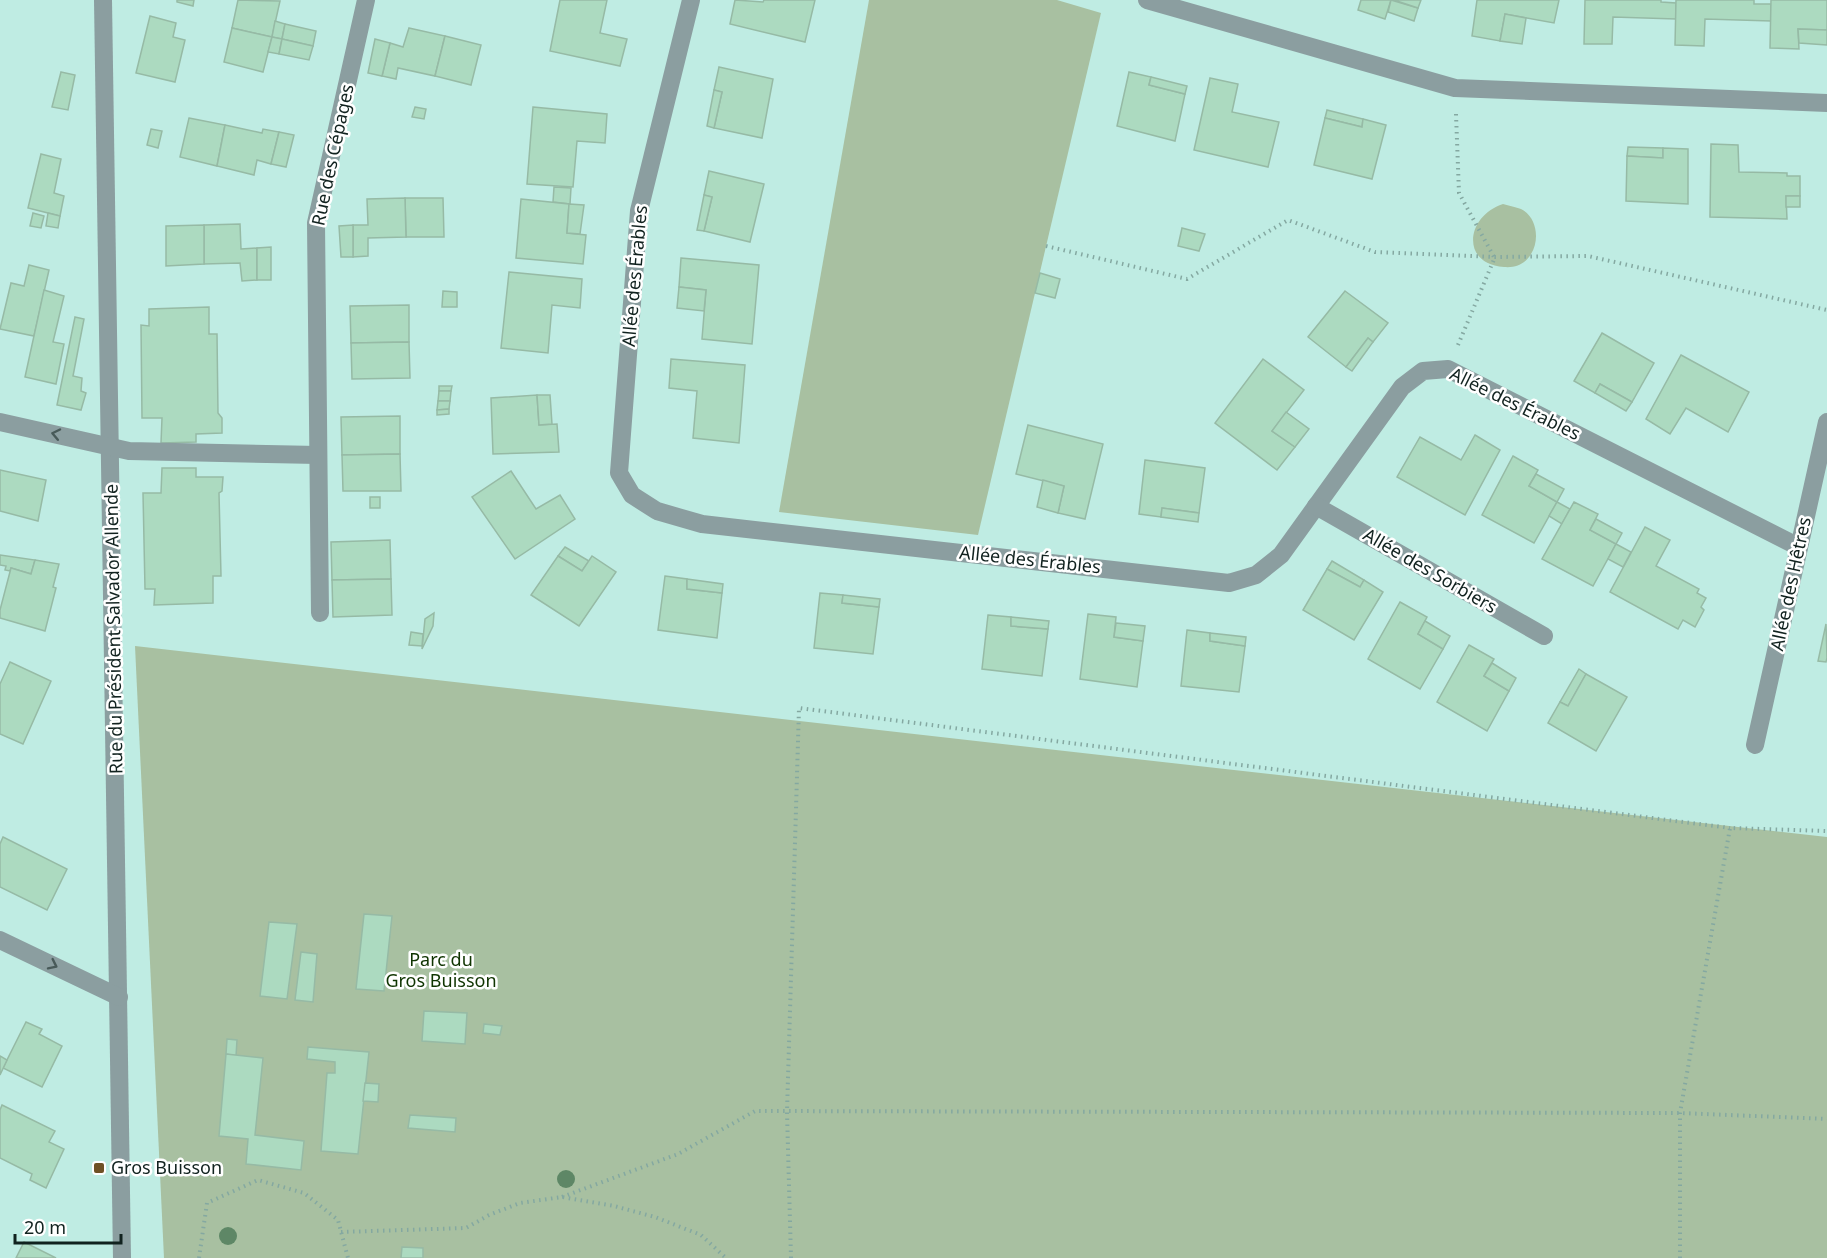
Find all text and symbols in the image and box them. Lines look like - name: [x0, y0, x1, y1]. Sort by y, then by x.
- street label: Rue des Cépages: [305, 82, 359, 228]
- street label: Allée des Érables: [616, 204, 652, 348]
- street label: Allée des Érables: [1446, 361, 1584, 445]
- one-way arrow: [51, 428, 61, 441]
- street label: Rue du Président Salvador Allende: [98, 484, 128, 774]
- street label: Allée des Hêtres: [1764, 515, 1816, 653]
- street label: Allée des Sorbiers: [1359, 522, 1502, 618]
- street label: Allée des Érables: [958, 540, 1102, 578]
- park label: Parc du Gros Buisson: [385, 947, 497, 992]
- one-way arrow: [46, 957, 57, 969]
- place label: Gros Buisson: [111, 1155, 222, 1179]
- marker: Gros Buisson: [92, 1161, 106, 1175]
- scale bar: [15, 1207, 122, 1245]
- text: 20 m: [24, 1215, 66, 1239]

